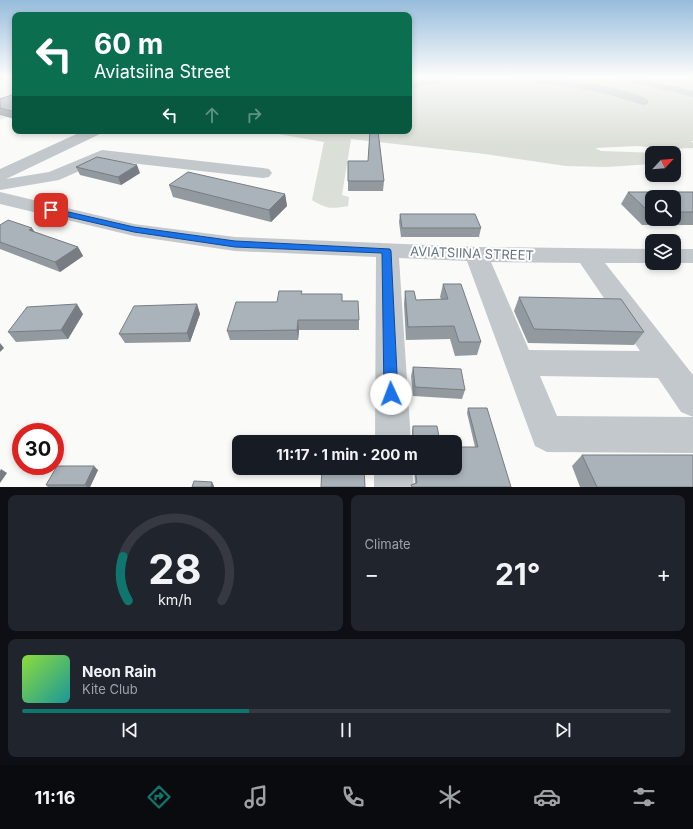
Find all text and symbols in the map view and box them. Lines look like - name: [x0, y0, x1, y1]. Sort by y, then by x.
- text: 60 m: [94, 27, 163, 61]
- icon: left: [28, 28, 80, 80]
- text: Aviatsiina Street: [94, 61, 230, 82]
- icon: left: [159, 104, 181, 126]
- icon: ahead: [201, 104, 223, 126]
- icon: right: [243, 104, 265, 126]
- north arrow: [645, 146, 681, 182]
- map controls: [645, 146, 681, 270]
- button: search: [645, 190, 681, 226]
- pin: [34, 193, 68, 227]
- icon: arrive: [40, 199, 62, 221]
- button: layers: [645, 234, 681, 270]
- street label: AVIATSIINA STREET: [410, 243, 534, 263]
- position arrow: [370, 373, 412, 415]
- speed limit sign: 30: [12, 423, 64, 475]
- text: 11:17 · 1 min · 200 m: [276, 445, 418, 464]
- text: Climate: [365, 536, 411, 552]
- text: 28: [149, 544, 202, 594]
- text: 21°: [495, 556, 541, 592]
- text: −: [365, 561, 379, 587]
- text: +: [656, 561, 671, 587]
- text: km/h: [158, 591, 192, 608]
- text: Neon Rain: [82, 662, 156, 681]
- text: Kite Club: [82, 681, 138, 697]
- icon: previous: [119, 719, 141, 741]
- icon: pause: [335, 719, 357, 741]
- icon: next: [552, 719, 574, 741]
- icon: directions: [145, 783, 173, 811]
- icon: music: [242, 783, 270, 811]
- icon: phone: [339, 783, 367, 811]
- icon: climate: [436, 783, 464, 811]
- icon: car: [533, 783, 561, 811]
- icon: filters: [630, 783, 658, 811]
- text: 11:16: [35, 787, 76, 808]

